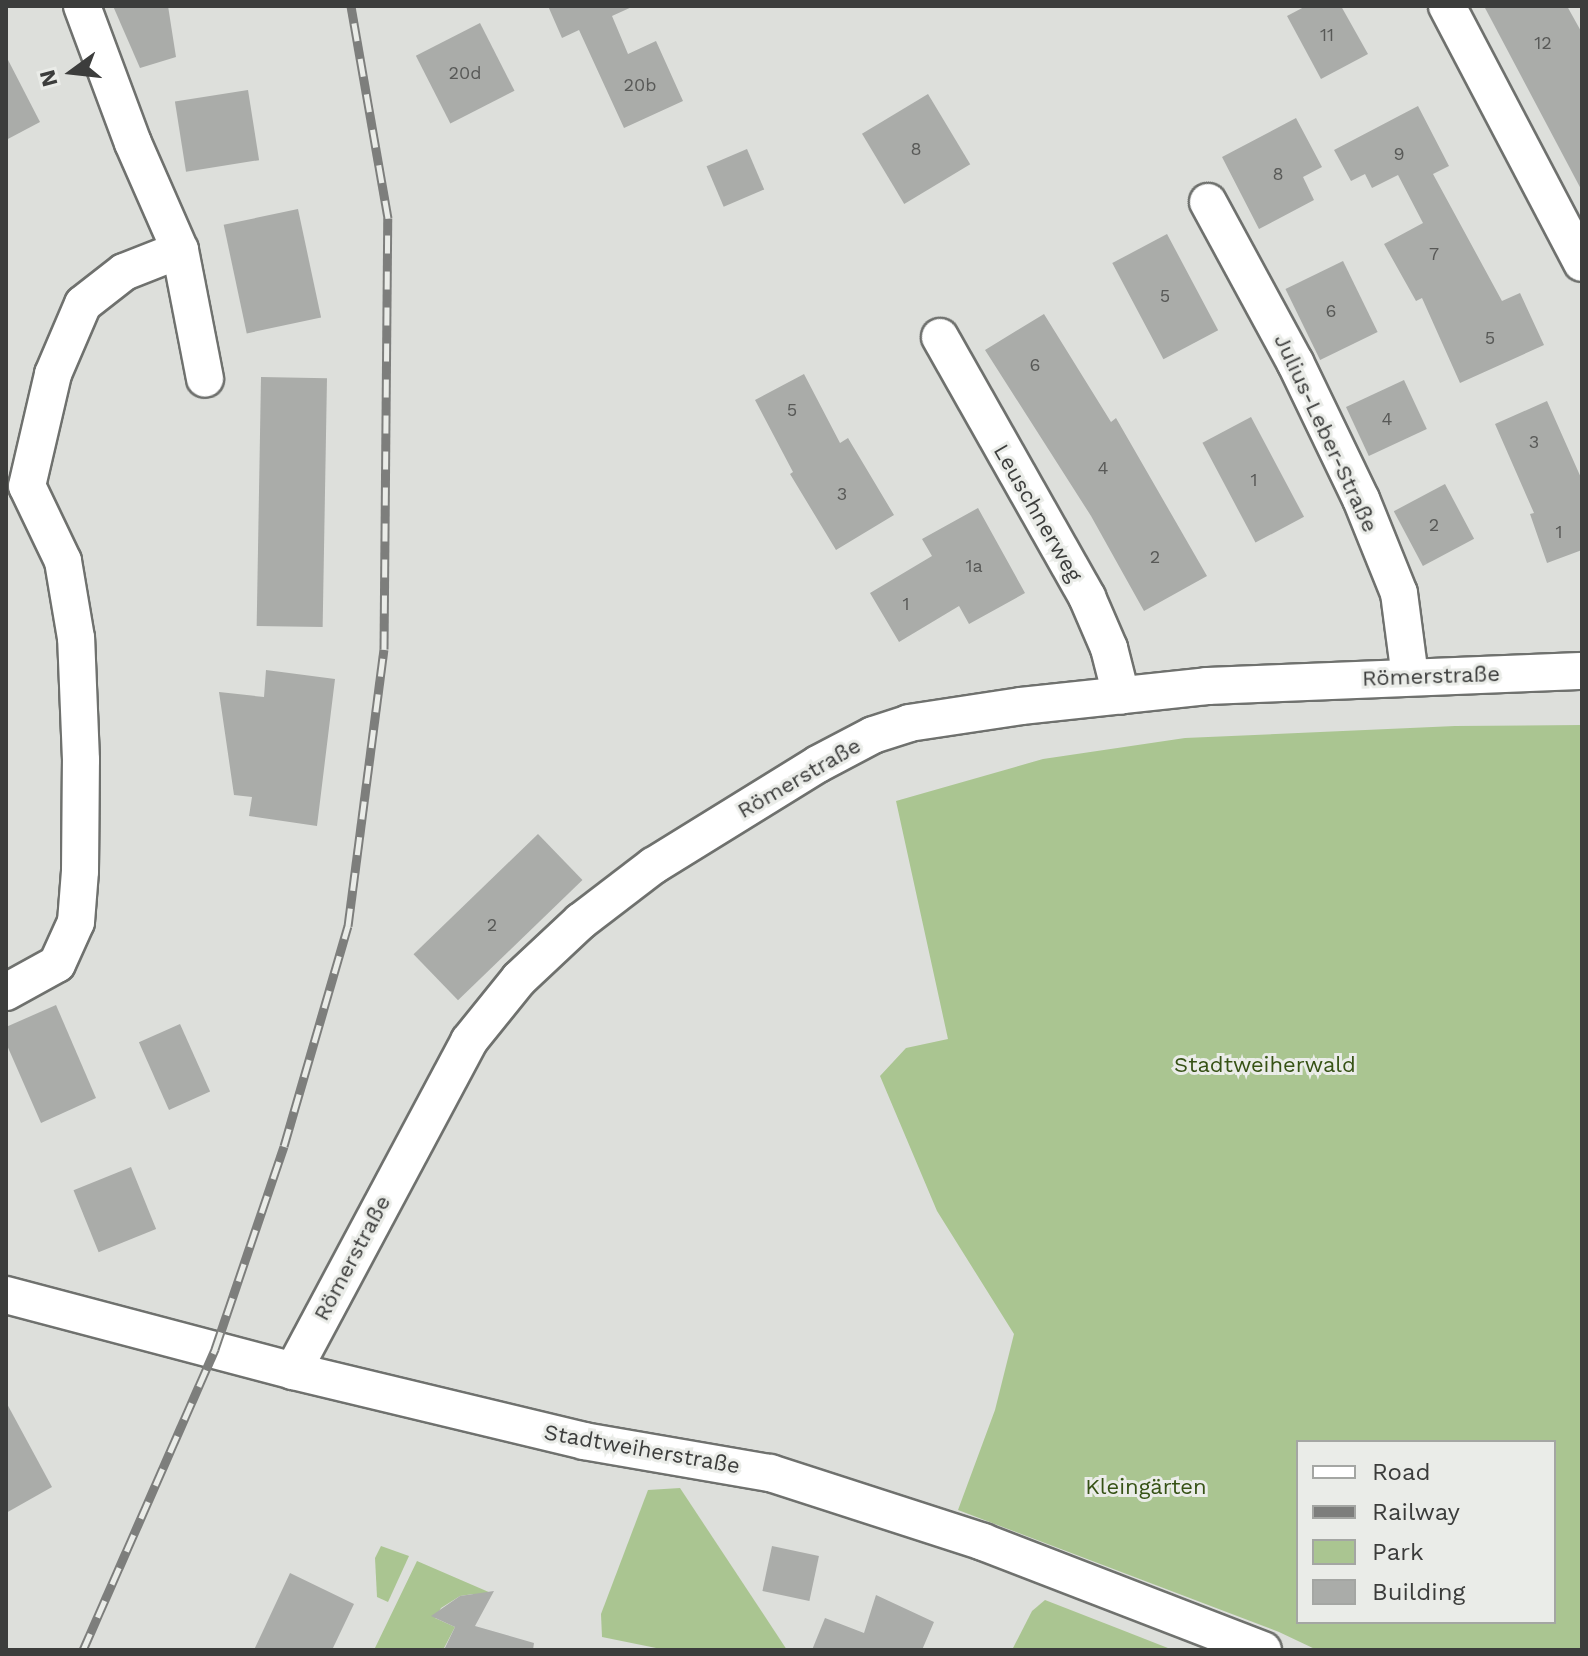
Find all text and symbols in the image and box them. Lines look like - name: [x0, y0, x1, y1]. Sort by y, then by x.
- house number: 11: [1320, 24, 1334, 46]
- north arrow: [32, 32, 112, 112]
- house number: 12: [1534, 32, 1552, 54]
- house number: 20d: [449, 62, 481, 84]
- text: N: [34, 67, 63, 89]
- house number: 20b: [624, 74, 656, 96]
- house number: 8: [910, 138, 922, 160]
- house number: 9: [1393, 143, 1405, 165]
- house number: 8: [1272, 163, 1284, 185]
- house number: 7: [1429, 243, 1439, 265]
- house number: 5: [1160, 285, 1170, 307]
- house number: 6: [1326, 300, 1336, 322]
- house number: 5: [1485, 327, 1495, 349]
- street label: Julius-Leber-Straße: [1268, 330, 1384, 536]
- house number: 6: [1030, 354, 1040, 376]
- house number: 5: [787, 399, 797, 421]
- house number: 4: [1382, 408, 1392, 430]
- house number: 3: [1529, 431, 1539, 453]
- street label: Leuschnerweg: [988, 440, 1088, 586]
- house number: 4: [1098, 457, 1108, 479]
- house number: 1: [1250, 469, 1258, 491]
- house number: 3: [837, 483, 847, 505]
- house number: 2: [1429, 514, 1439, 536]
- house number: 1: [1555, 521, 1563, 543]
- house number: 2: [1150, 546, 1160, 568]
- house number: 1a: [965, 555, 983, 577]
- house number: 1: [902, 593, 910, 615]
- street label: Römerstraße: [1362, 660, 1500, 692]
- street label: Römerstraße: [733, 732, 865, 824]
- house number: 2: [487, 914, 497, 936]
- park label: Stadtweiherwald: [1174, 1052, 1356, 1078]
- street label: Römerstraße: [308, 1191, 396, 1325]
- street label: Stadtweiherstraße: [542, 1419, 742, 1479]
- legend: [1296, 1440, 1556, 1624]
- text: Road: [1372, 1458, 1431, 1486]
- park label: Kleingärten: [1085, 1474, 1207, 1500]
- text: Railway: [1372, 1498, 1460, 1526]
- text: Park: [1372, 1538, 1424, 1566]
- text: Building: [1372, 1578, 1465, 1606]

